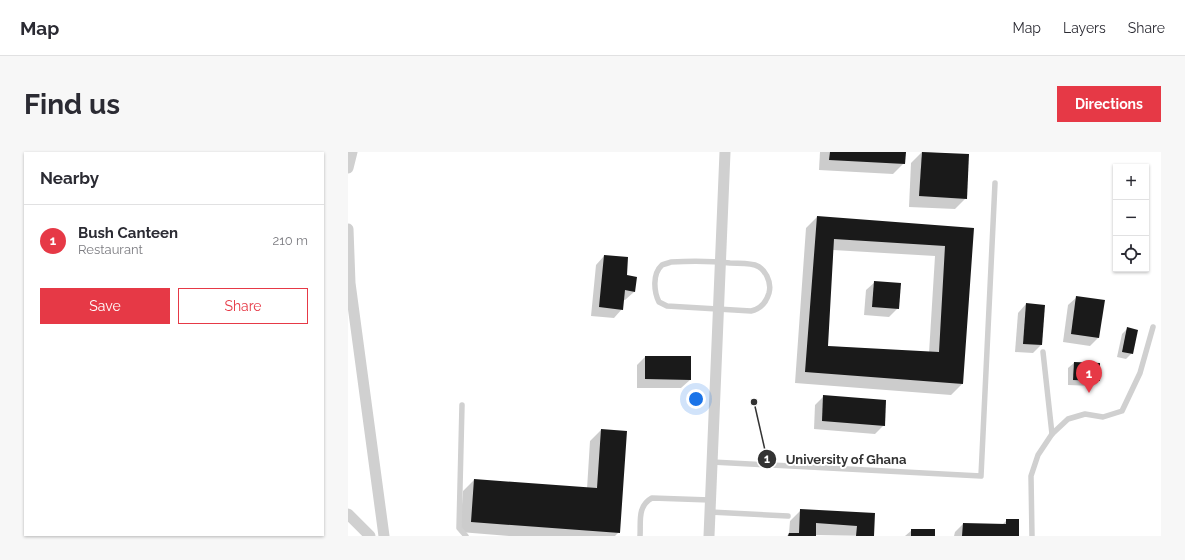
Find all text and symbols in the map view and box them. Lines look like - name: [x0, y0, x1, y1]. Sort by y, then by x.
- text: Map: [20, 17, 59, 39]
- text: Map: [1013, 20, 1041, 36]
- text: Layers: [1063, 20, 1106, 36]
- text: Share: [1128, 20, 1165, 36]
- button: Directions: [1057, 86, 1161, 122]
- text: Find us: [24, 88, 120, 121]
- map controls: [1113, 164, 1149, 272]
- button: +: [1113, 164, 1149, 200]
- text: Nearby: [40, 168, 99, 188]
- button: −: [1113, 200, 1149, 236]
- text: Bush Canteen: [78, 224, 178, 242]
- text: 1: [50, 233, 56, 248]
- text: 210 m: [272, 233, 308, 248]
- button: locate: [1113, 236, 1149, 272]
- text: Restaurant: [78, 242, 143, 257]
- button: Save: [40, 288, 170, 324]
- button: Share: [178, 288, 308, 324]
- pin: 1: [1076, 360, 1102, 393]
- your location: [686, 389, 706, 409]
- callout: University of Ghana: [757, 447, 915, 472]
- text: 1: [764, 452, 770, 466]
- text: University of Ghana: [786, 452, 907, 467]

